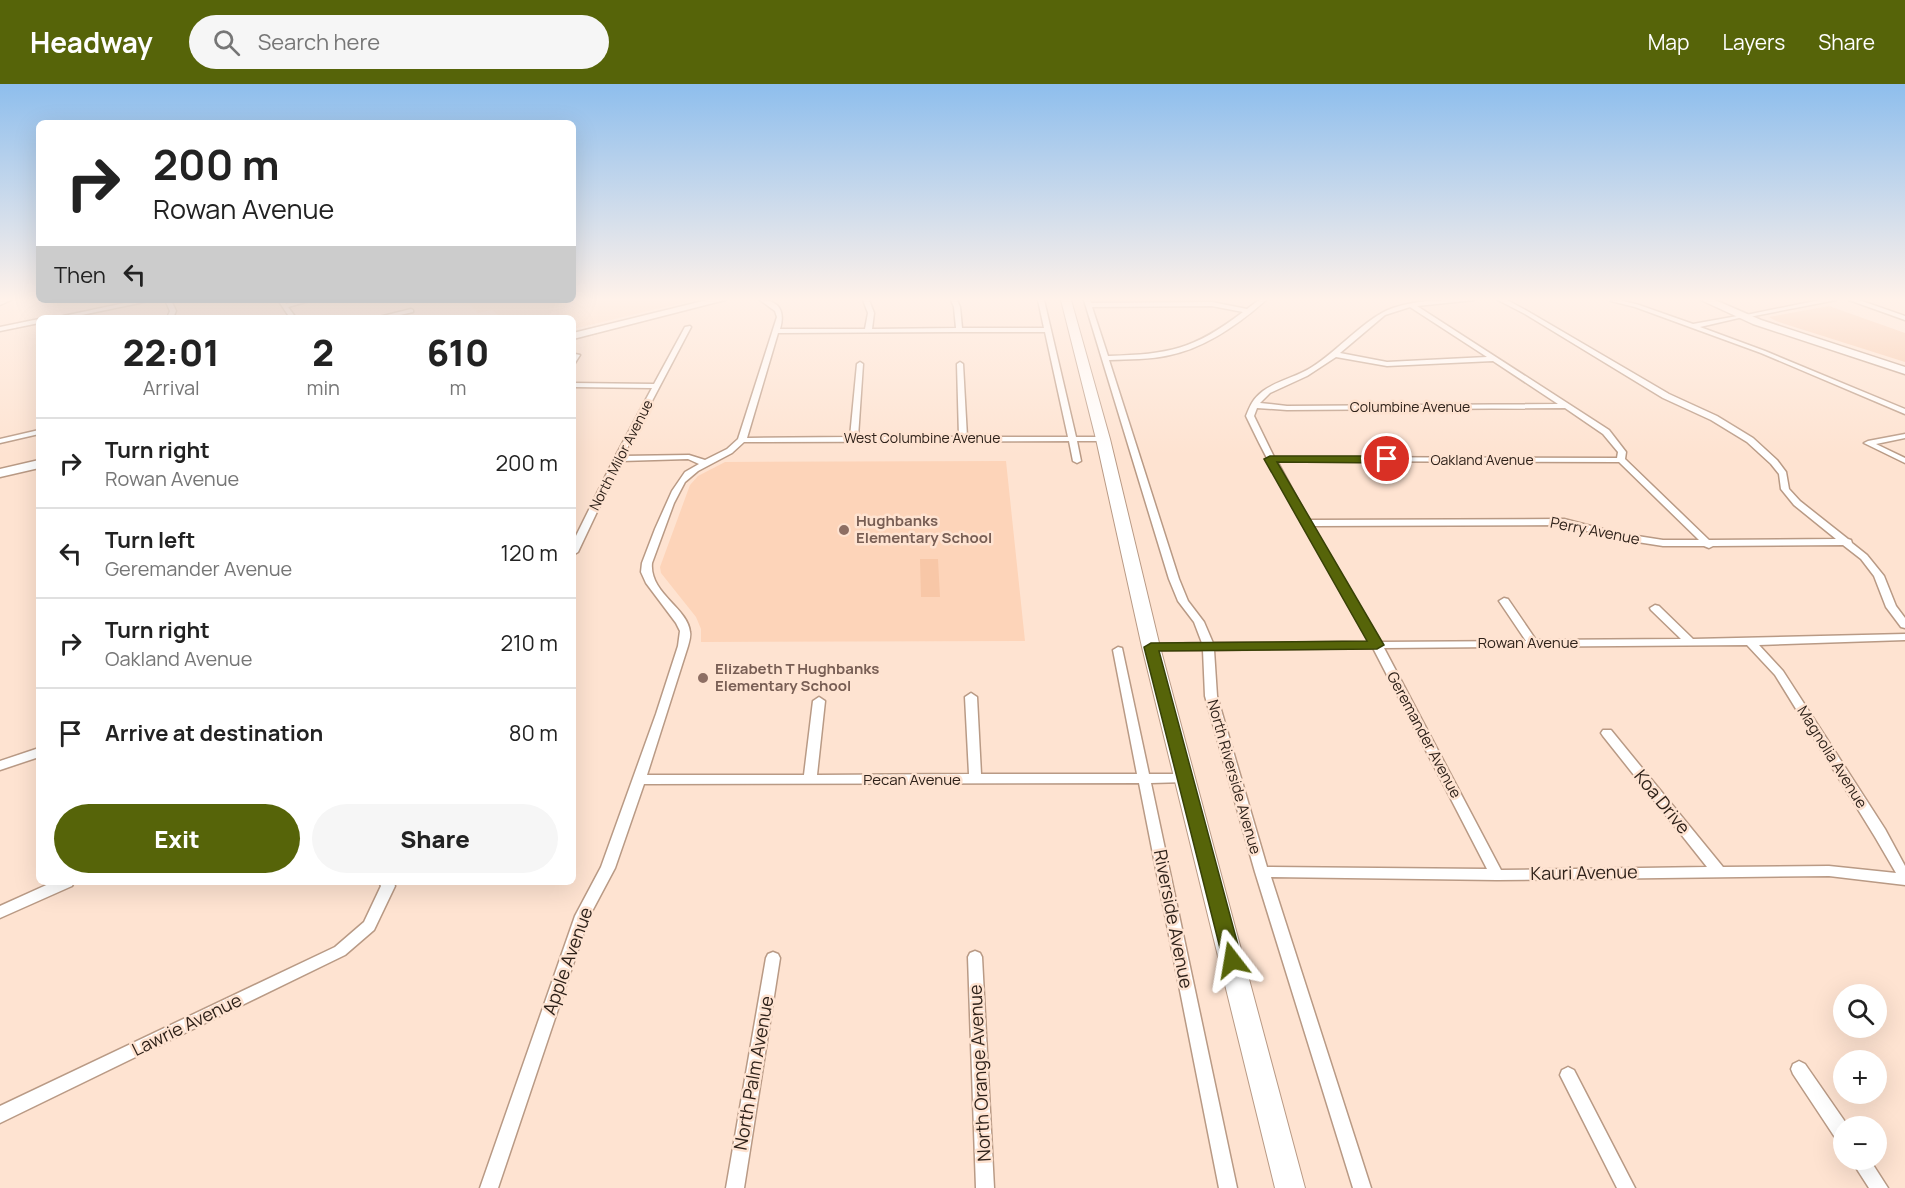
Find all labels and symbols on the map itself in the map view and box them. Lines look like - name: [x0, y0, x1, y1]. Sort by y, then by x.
- street label: North Milor Avenue: [584, 396, 657, 513]
- street label: Columbine Avenue: [1350, 397, 1470, 416]
- street label: West Columbine Avenue: [844, 428, 1000, 447]
- pin: [1361, 433, 1412, 484]
- street label: Oakland Avenue: [1430, 450, 1534, 469]
- place label: Hughbanks Elementary School: [856, 510, 992, 548]
- street label: Perry Avenue: [1549, 512, 1642, 550]
- marker: Hughbanks Elementary School: [837, 523, 851, 537]
- street label: Rowan Avenue: [1478, 632, 1579, 653]
- place label: Elizabeth T Hughbanks Elementary School: [715, 658, 879, 696]
- street label: Geremander Avenue: [1382, 668, 1467, 802]
- marker: Elizabeth T Hughbanks Elementary School: [696, 671, 710, 685]
- street label: North Riverside Avenue: [1202, 697, 1267, 857]
- street label: Magnolia Avenue: [1792, 701, 1873, 812]
- street label: Koa Drive: [1629, 764, 1696, 839]
- street label: Pecan Avenue: [863, 769, 961, 790]
- street label: Riverside Avenue: [1149, 847, 1199, 990]
- street label: Kauri Avenue: [1530, 859, 1638, 885]
- street label: Apple Avenue: [537, 904, 598, 1018]
- position arrow: [1200, 928, 1264, 992]
- street label: North Orange Avenue: [962, 984, 996, 1162]
- street label: Lawrie Avenue: [128, 987, 245, 1061]
- street label: North Palm Avenue: [728, 994, 778, 1152]

